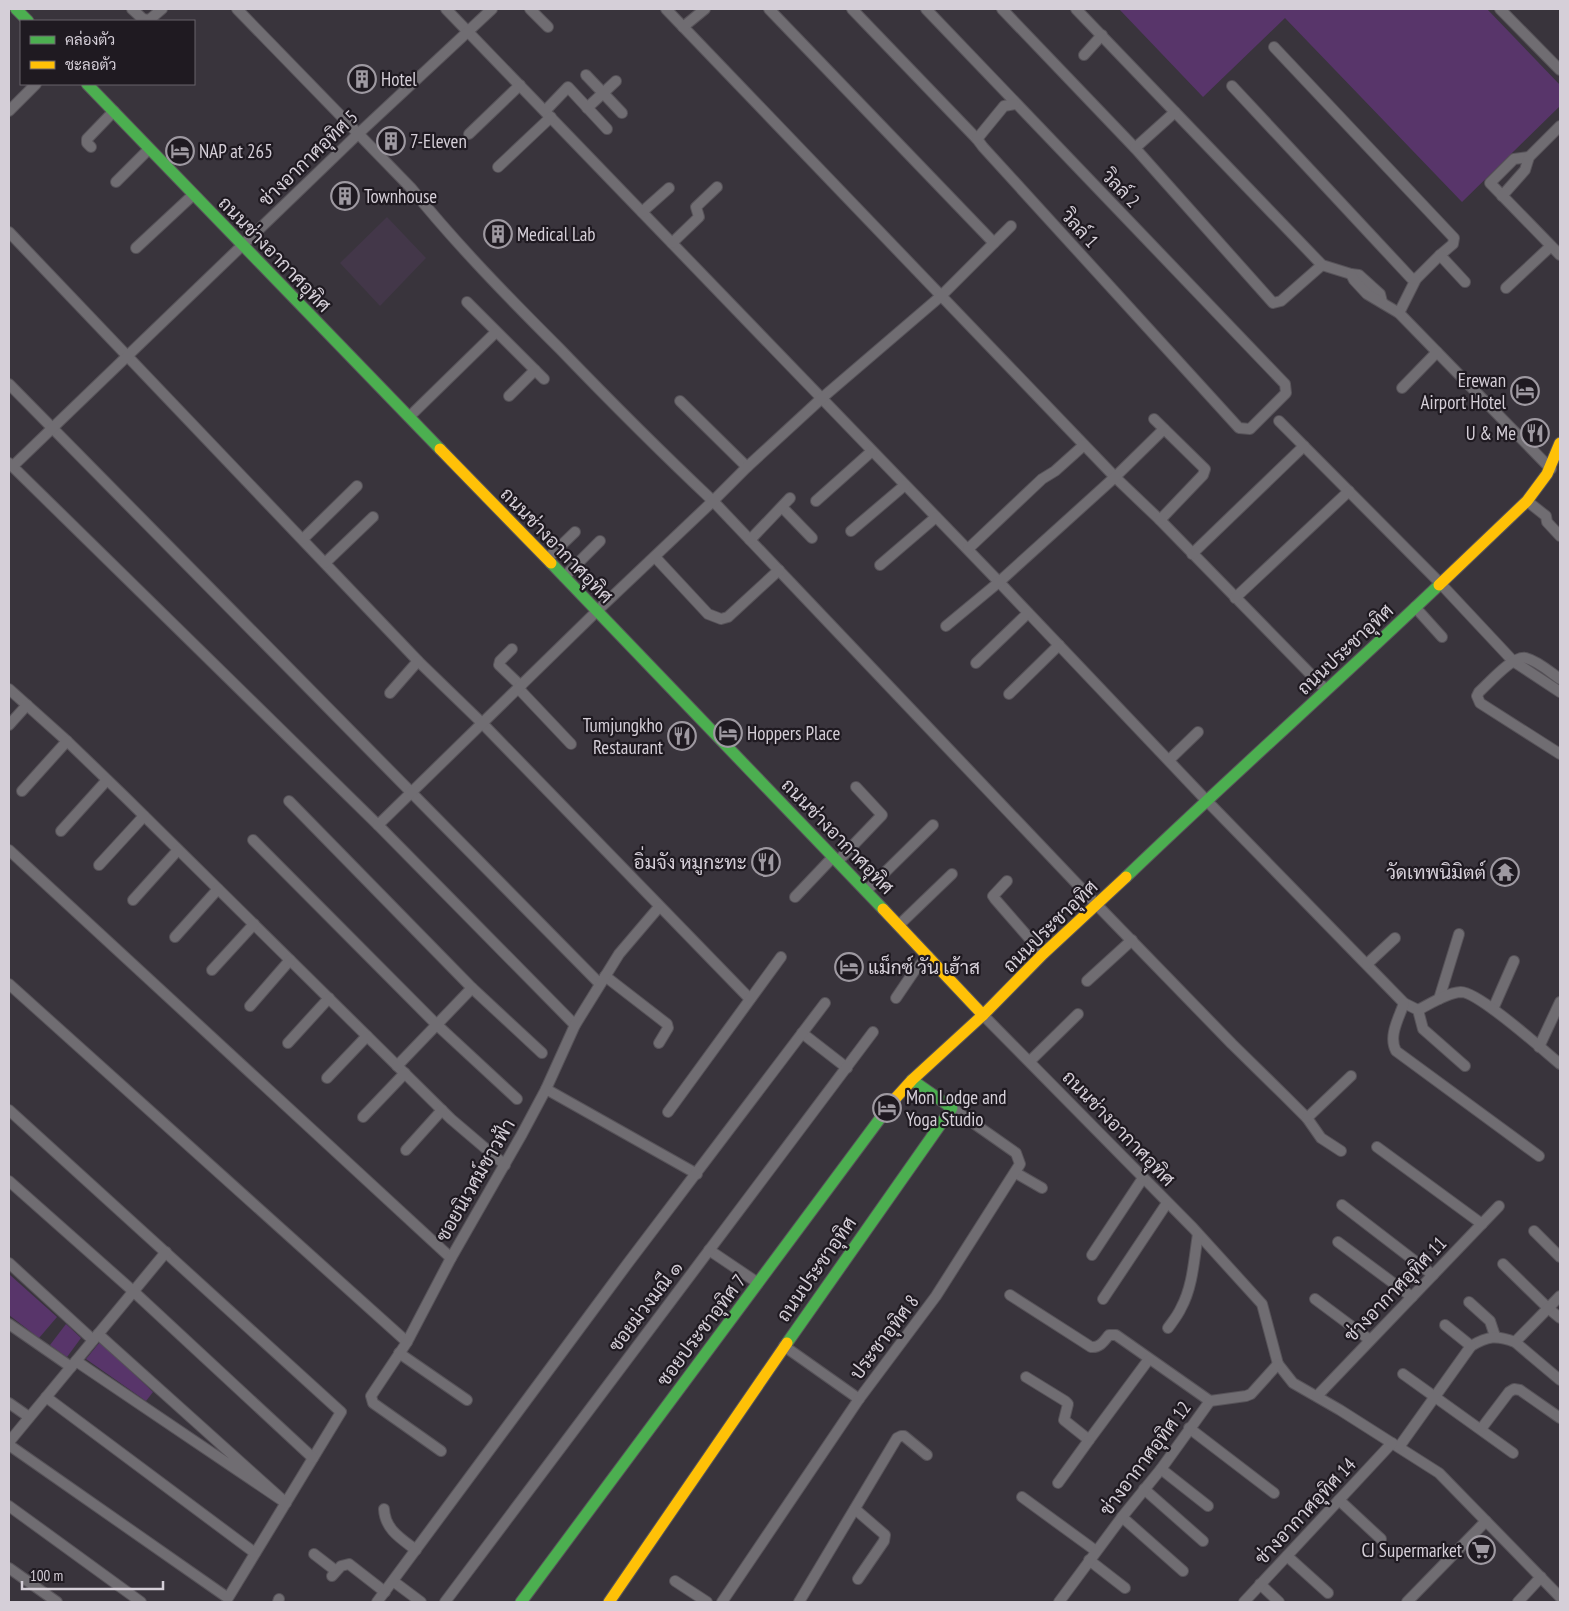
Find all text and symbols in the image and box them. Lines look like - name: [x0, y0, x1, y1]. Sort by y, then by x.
- legend: [20, 20, 195, 85]
- text: คล่องตัว: [65, 30, 115, 49]
- text: ชะลอตัว: [65, 55, 116, 74]
- building icon: Hotel: [347, 64, 377, 94]
- place label: Hotel: [381, 67, 417, 91]
- street label: ช่างอากาศอุทิศ 5: [253, 105, 363, 212]
- building icon: 7-Eleven: [376, 126, 406, 156]
- place label: 7-Eleven: [410, 129, 467, 153]
- hotel icon: NAP at 265: [165, 136, 195, 166]
- place label: NAP at 265: [199, 139, 273, 163]
- street label: วิลล์ 2: [1097, 163, 1145, 212]
- building icon: Townhouse: [330, 181, 360, 211]
- place label: Townhouse: [364, 184, 437, 208]
- street label: ถนนช่างอากาศอุทิศ: [213, 191, 336, 318]
- street label: วิลล์ 1: [1056, 203, 1104, 253]
- building icon: Medical Lab: [483, 219, 513, 249]
- place label: Medical Lab: [517, 222, 596, 246]
- place label: Erewan Airport Hotel: [1421, 368, 1507, 414]
- hotel icon: Erewan Airport Hotel: [1510, 376, 1540, 406]
- restaurant icon: U & Me: [1520, 418, 1550, 448]
- place label: U & Me: [1466, 421, 1516, 445]
- street label: ถนนช่างอากาศอุทิศ: [495, 482, 618, 609]
- street label: ถนนประชาอุทิศ: [1292, 598, 1399, 700]
- place label: Tumjungkho Restaurant: [583, 713, 664, 759]
- hotel icon: Hoppers Place: [713, 718, 743, 748]
- restaurant icon: Tumjungkho Restaurant: [667, 721, 697, 751]
- place label: Hoppers Place: [747, 721, 840, 745]
- street label: ถนนช่างอากาศอุทิศ: [776, 773, 899, 900]
- place label: อิ่มจัง หมูกะทะ: [633, 846, 747, 876]
- restaurant icon: อิ่มจัง หมูกะทะ: [751, 847, 781, 877]
- temple icon: วัดเทพนิมิตต์: [1490, 857, 1520, 887]
- place label: วัดเทพนิมิตต์: [1386, 860, 1486, 884]
- street label: ถนนประชาอุทิศ: [997, 875, 1103, 978]
- hotel icon: แม็กซ์ วัน เฮ้าส: [834, 952, 864, 982]
- place label: แม็กซ์ วัน เฮ้าส: [868, 954, 980, 979]
- street label: ถนนช่างอากาศอุทิศ: [1057, 1065, 1180, 1192]
- place label: Mon Lodge and Yoga Studio: [906, 1085, 1006, 1131]
- hotel icon: Mon Lodge and Yoga Studio: [872, 1093, 902, 1123]
- street label: ซอยนิเวศม์ชาวฟ้า: [430, 1114, 520, 1246]
- street label: ถนนประชาอุทิศ: [771, 1212, 862, 1327]
- street label: ช่างอากาศอุทิศ 11: [1339, 1231, 1452, 1347]
- street label: ซอยม่วงมณี ๑: [603, 1256, 687, 1356]
- street label: ซอยประชาอุทิศ 7: [651, 1269, 752, 1391]
- street label: ประชาอุทิศ 8: [844, 1290, 925, 1385]
- street label: ช่างอากาศอุทิศ 12: [1094, 1396, 1197, 1521]
- street label: ช่างอากาศอุทิศ 14: [1249, 1452, 1362, 1570]
- supermarket icon: CJ Supermarket: [1466, 1535, 1496, 1565]
- place label: CJ Supermarket: [1362, 1538, 1463, 1562]
- scale bar: [22, 1558, 164, 1590]
- text: 100 m: [30, 1566, 63, 1585]

